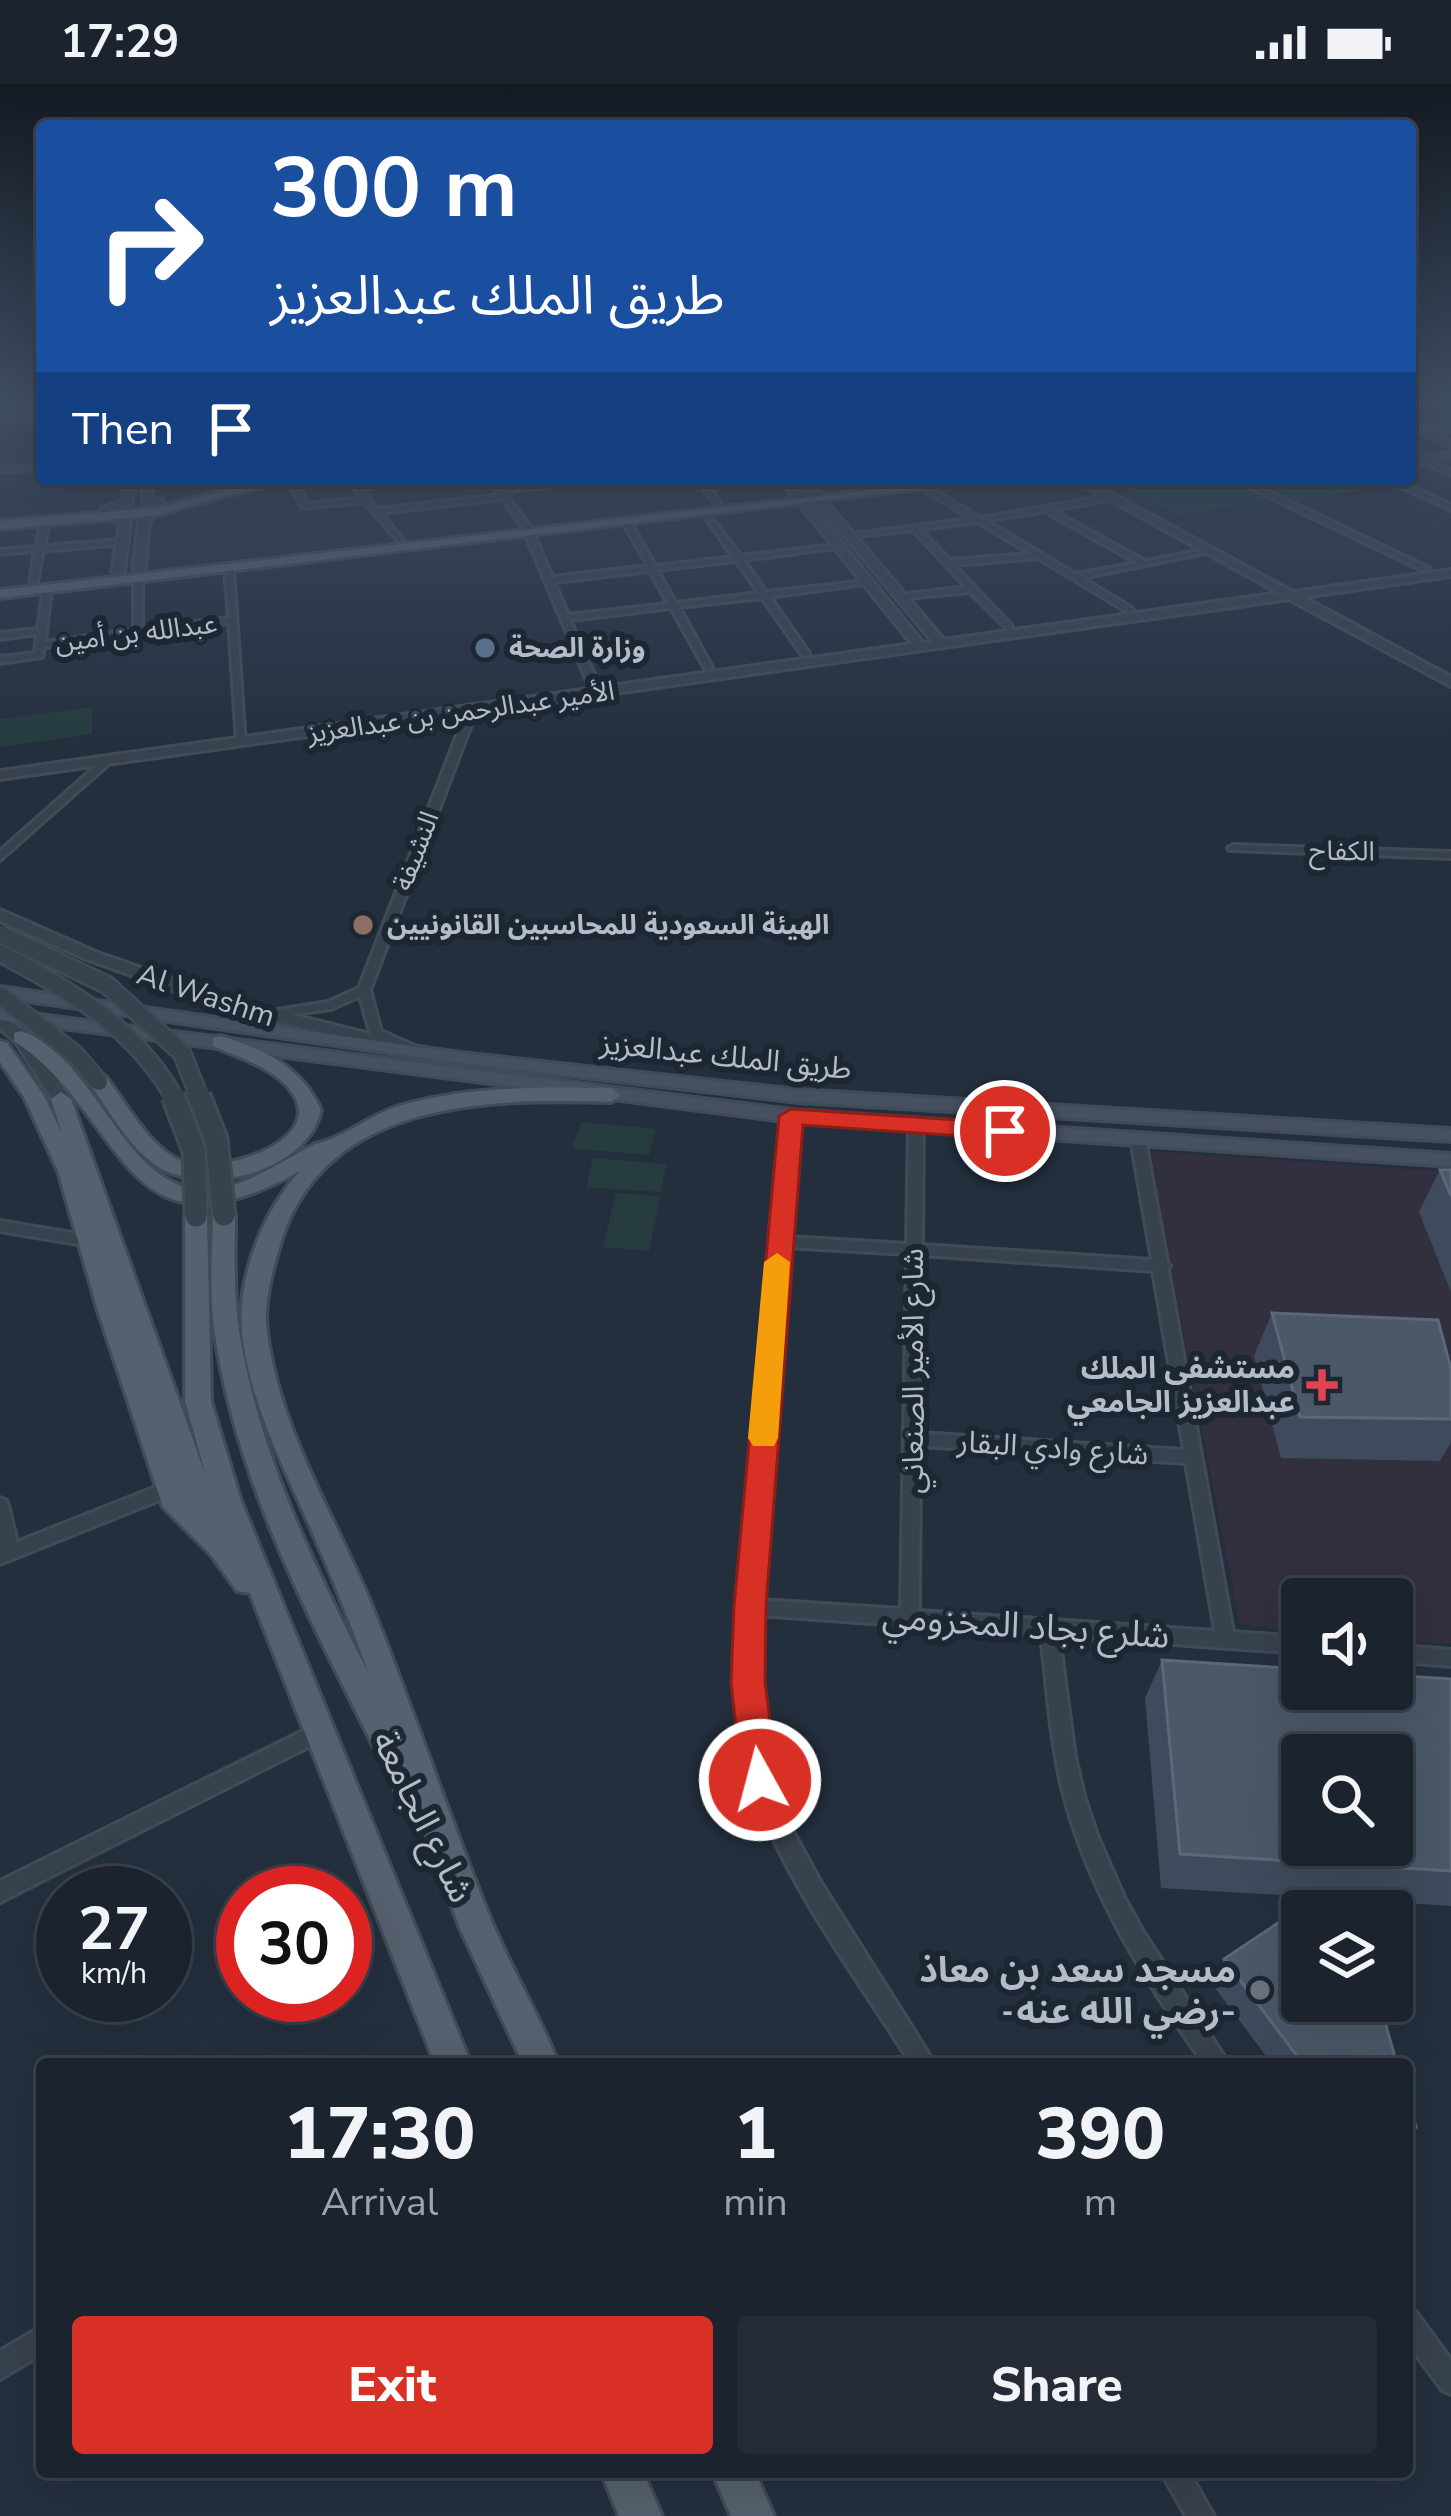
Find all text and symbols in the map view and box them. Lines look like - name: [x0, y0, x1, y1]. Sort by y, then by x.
- text: 17:29: [60, 12, 179, 73]
- text: 300 m: [270, 131, 518, 246]
- icon: right: [72, 168, 228, 324]
- text: طريق الملك عبدالعزيز: [270, 259, 725, 333]
- icon: arrive: [198, 396, 264, 462]
- text: Then: [72, 399, 174, 460]
- street label: عبدالله بن أمين: [53, 605, 219, 662]
- place label: وزارة الصحة: [509, 630, 645, 667]
- marker: وزارة الصحة: [472, 635, 498, 661]
- street label: الأمير عبدالرحمن بن عبدالعزيز: [304, 673, 617, 753]
- street label: النشيفة: [384, 806, 448, 896]
- street label: الكفاح: [1309, 832, 1375, 872]
- place label: الهيئة السعودية للمحاسبين القانونيين: [387, 907, 829, 944]
- marker: الهيئة السعودية للمحاسبين القانونيين: [350, 912, 376, 938]
- street label: Al Washm: [132, 954, 280, 1037]
- street label: طريق الملك عبدالعزيز: [597, 1023, 854, 1090]
- pin: [954, 1080, 1056, 1182]
- icon: arrive: [972, 1098, 1038, 1164]
- street label: شارع الأمير الصنعاني: [893, 1248, 936, 1494]
- place label: مستشفى الملك عبدالعزيز الجامعي: [1067, 1348, 1295, 1426]
- marker: مستشفى الملك عبدالعزيز الجامعي: [1306, 1369, 1338, 1401]
- street label: شارع وادي البقار: [955, 1421, 1150, 1478]
- map controls: [1281, 1578, 1413, 2022]
- button: sound: [1281, 1578, 1413, 1710]
- street label: شلرع بجاد المخزومي: [881, 1592, 1171, 1663]
- position arrow: [697, 1717, 823, 1843]
- street label: شارع الجامعة: [359, 1722, 485, 1911]
- button: search: [1281, 1734, 1413, 1866]
- speed limit sign: 30: [216, 1866, 372, 2022]
- text: 27: [78, 1888, 150, 1970]
- button: layers: [1281, 1890, 1413, 2022]
- place label: مسجد سعد بن معاذ -رضي الله عنه-: [919, 1946, 1236, 2039]
- text: km/h: [81, 1953, 147, 1994]
- marker: مسجد سعد بن معاذ -رضي الله عنه-: [1247, 1977, 1273, 2003]
- text: 17:30: [284, 2085, 475, 2183]
- text: 1: [734, 2085, 777, 2183]
- text: 390: [1036, 2085, 1165, 2183]
- text: Arrival: [321, 2176, 438, 2229]
- text: min: [723, 2176, 788, 2229]
- text: m: [1084, 2176, 1117, 2229]
- button: Exit: [72, 2316, 713, 2454]
- button: Share: [737, 2316, 1377, 2454]

